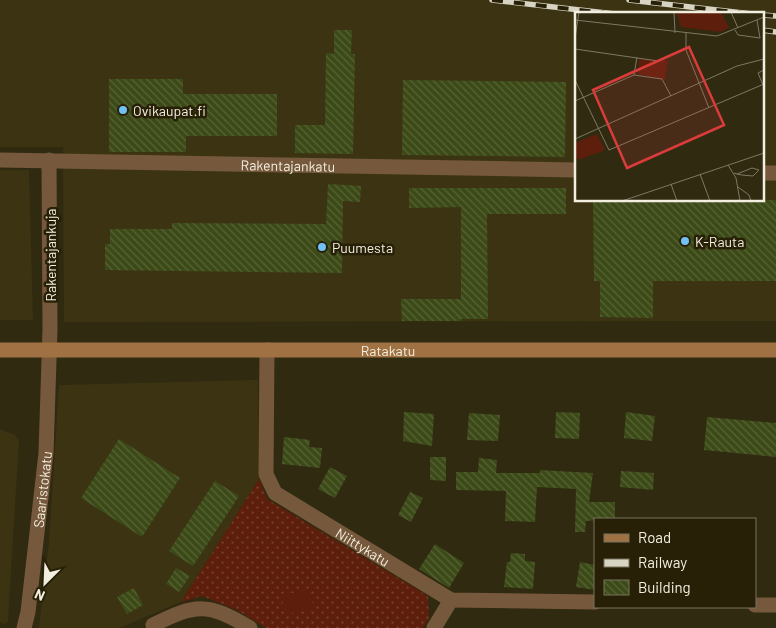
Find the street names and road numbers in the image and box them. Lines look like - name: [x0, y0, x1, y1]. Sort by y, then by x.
- street label: Rakentajankatu: [241, 156, 335, 174]
- street label: Rakentajankuja: [42, 209, 59, 301]
- street label: Ratakatu: [361, 342, 415, 359]
- street label: Saaristokatu: [29, 450, 55, 529]
- street label: Niittykatu: [333, 524, 393, 569]

